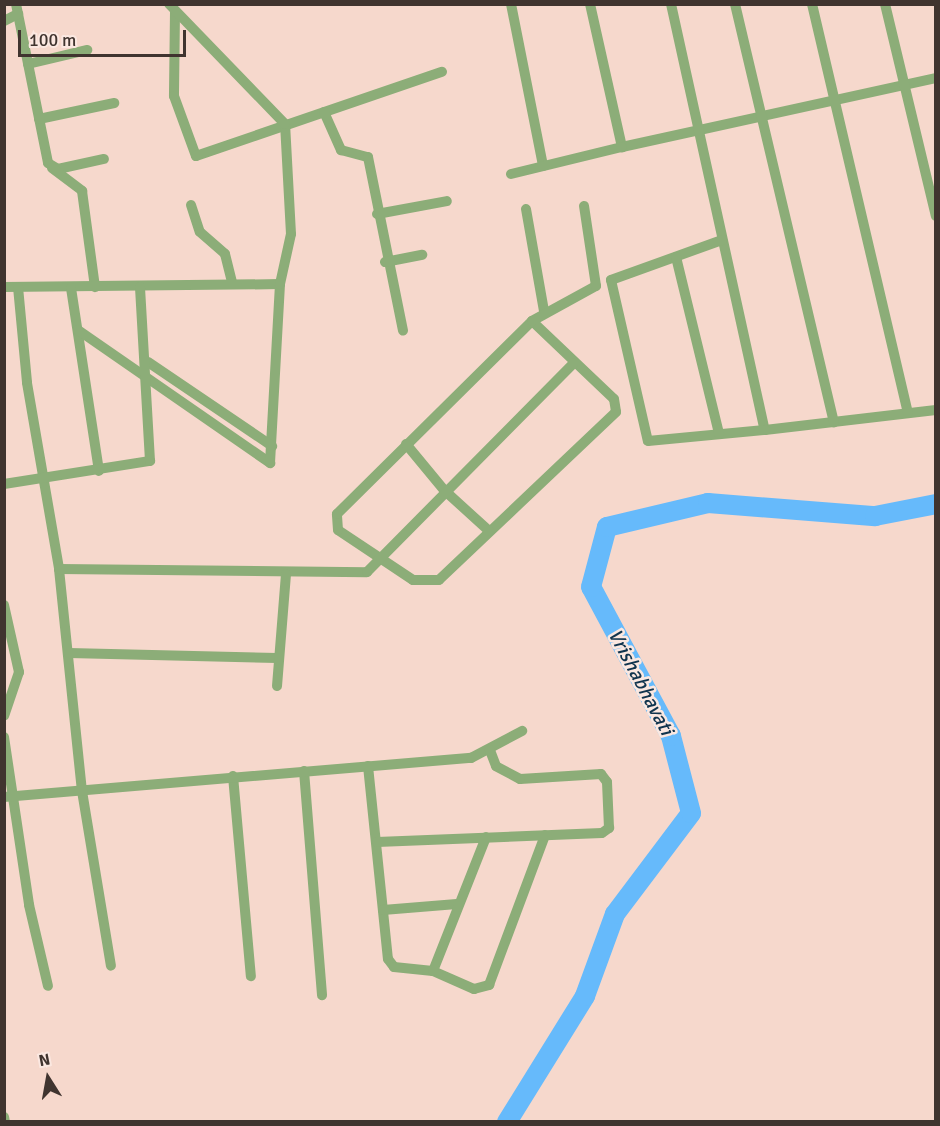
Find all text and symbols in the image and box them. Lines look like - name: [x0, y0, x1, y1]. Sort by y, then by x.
- scale bar: [21, 18, 189, 56]
- text: 100 m: [29, 29, 76, 51]
- water label: Vrishabhavati: [603, 625, 679, 739]
- north arrow: [18, 1048, 78, 1108]
- text: N: [37, 1049, 52, 1071]

